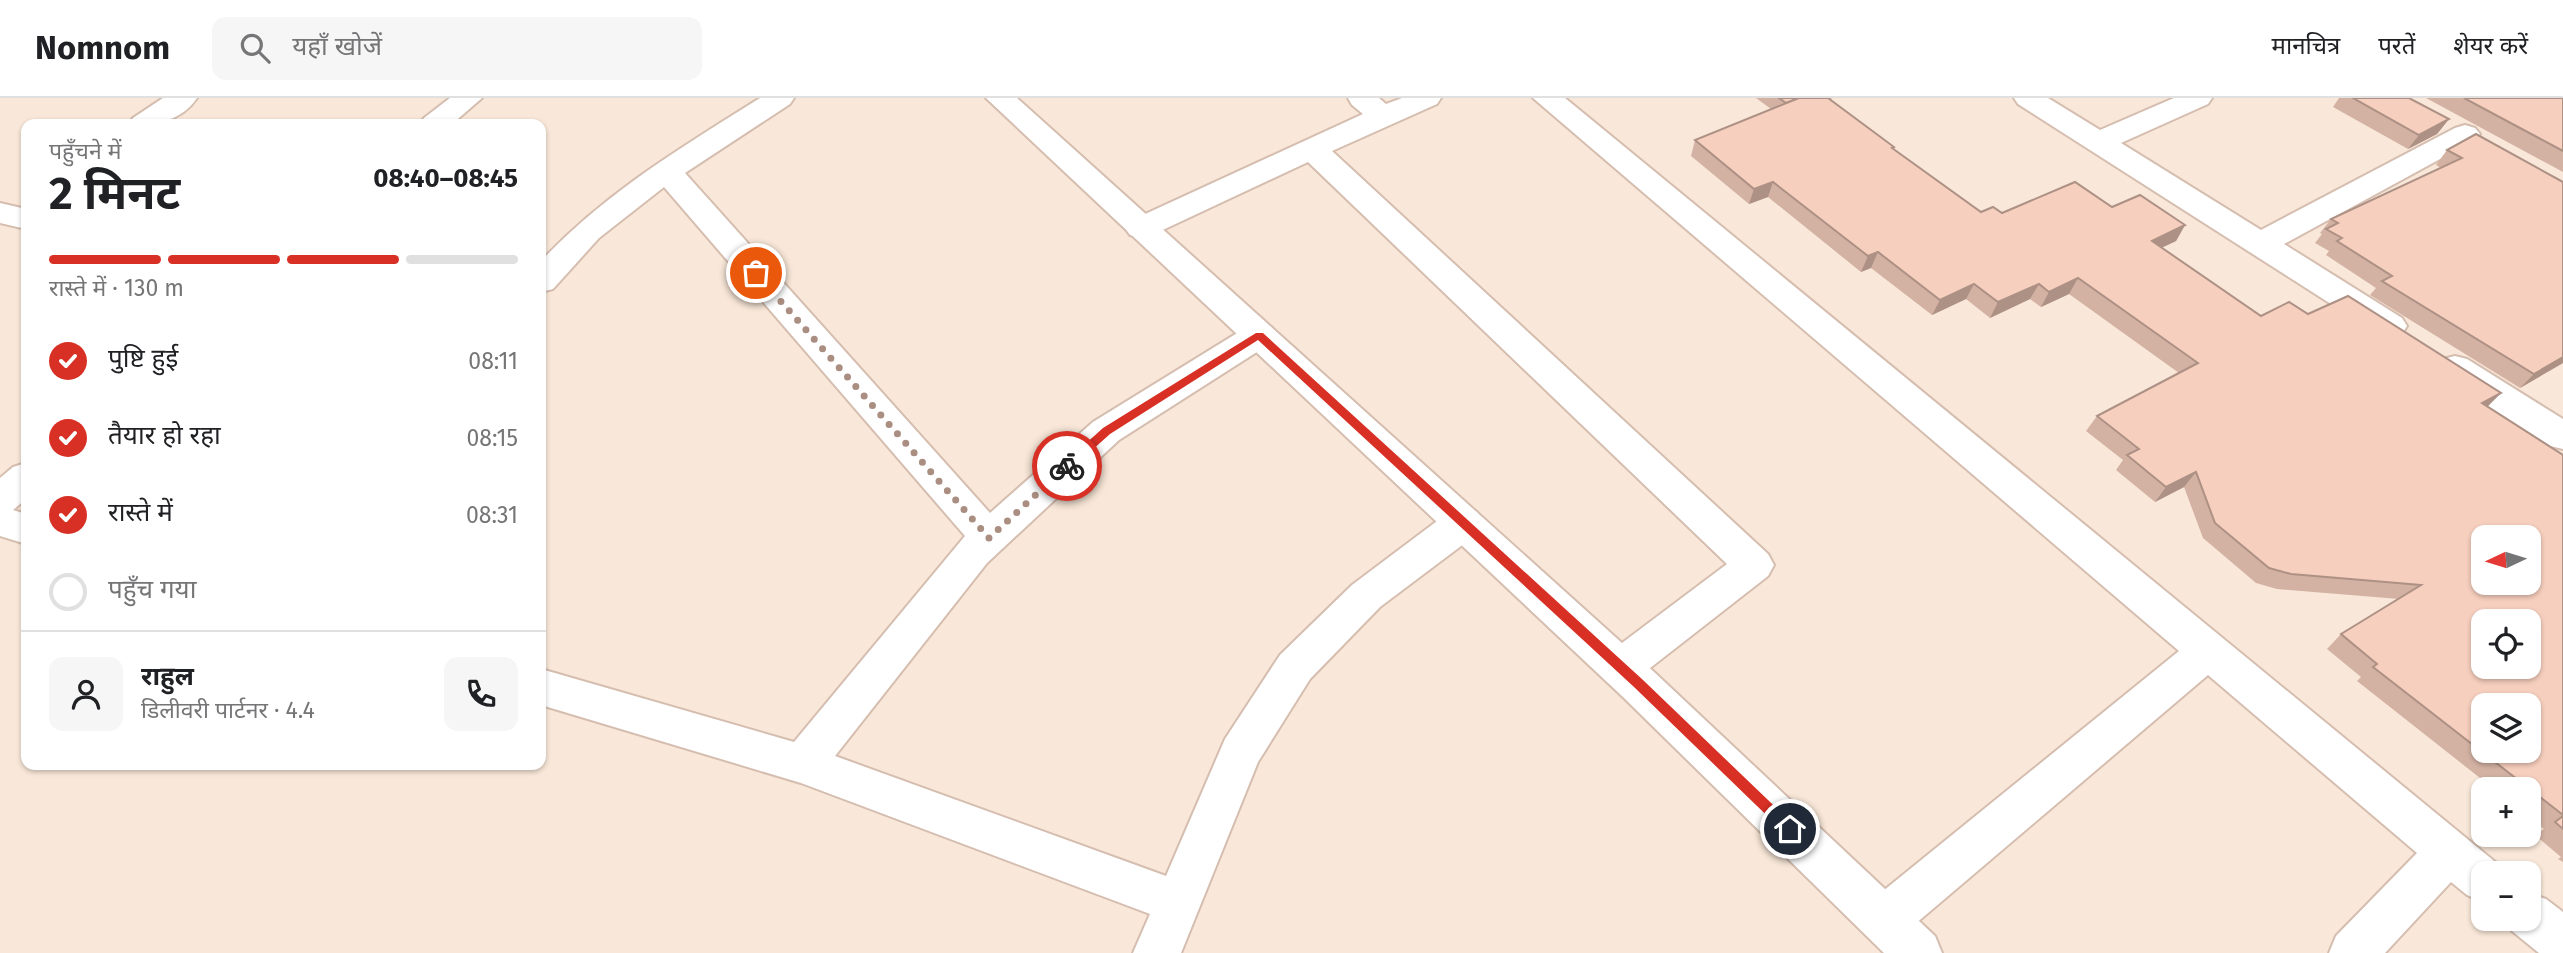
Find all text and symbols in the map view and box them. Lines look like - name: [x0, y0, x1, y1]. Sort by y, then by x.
- search box: [212, 17, 702, 80]
- text: Nomnom: [35, 28, 170, 68]
- icon: search: [236, 29, 274, 67]
- text: यहाँ खोजें: [292, 31, 382, 62]
- text: मानचित्र: [2272, 32, 2340, 60]
- text: परतें: [2378, 32, 2415, 60]
- text: शेयर करें: [2453, 32, 2528, 60]
- text: पहुँचने में: [49, 137, 122, 165]
- text: 08:40–08:45: [373, 163, 518, 194]
- text: 2 मिनट: [49, 166, 180, 221]
- pin: [726, 243, 786, 303]
- icon: bag: [737, 254, 775, 292]
- text: रास्ते में · 130 m: [49, 274, 184, 302]
- icon: check: [49, 342, 87, 380]
- text: पुष्टि हुई: [108, 343, 178, 374]
- text: 08:11: [468, 347, 518, 375]
- icon: check: [49, 419, 87, 457]
- text: तैयार हो रहा: [108, 420, 221, 451]
- text: 08:15: [466, 424, 518, 452]
- courier: [1032, 431, 1102, 501]
- icon: bike: [1048, 447, 1086, 485]
- icon: check: [49, 496, 87, 534]
- text: रास्ते में: [108, 497, 173, 528]
- text: 08:31: [466, 501, 518, 529]
- north arrow: [2471, 525, 2541, 595]
- map controls: [2471, 525, 2541, 931]
- text: पहुँच गया: [108, 574, 196, 605]
- button: locate: [2471, 609, 2541, 679]
- button: person: [49, 657, 123, 731]
- button: phone: [444, 657, 518, 731]
- text: राहुल: [141, 661, 194, 692]
- button: layers: [2471, 693, 2541, 763]
- text: डिलीवरी पार्टनर · 4.4: [141, 696, 315, 724]
- button: +: [2471, 777, 2541, 847]
- pin: [1760, 799, 1820, 859]
- icon: home: [1771, 810, 1809, 848]
- button: −: [2471, 861, 2541, 931]

